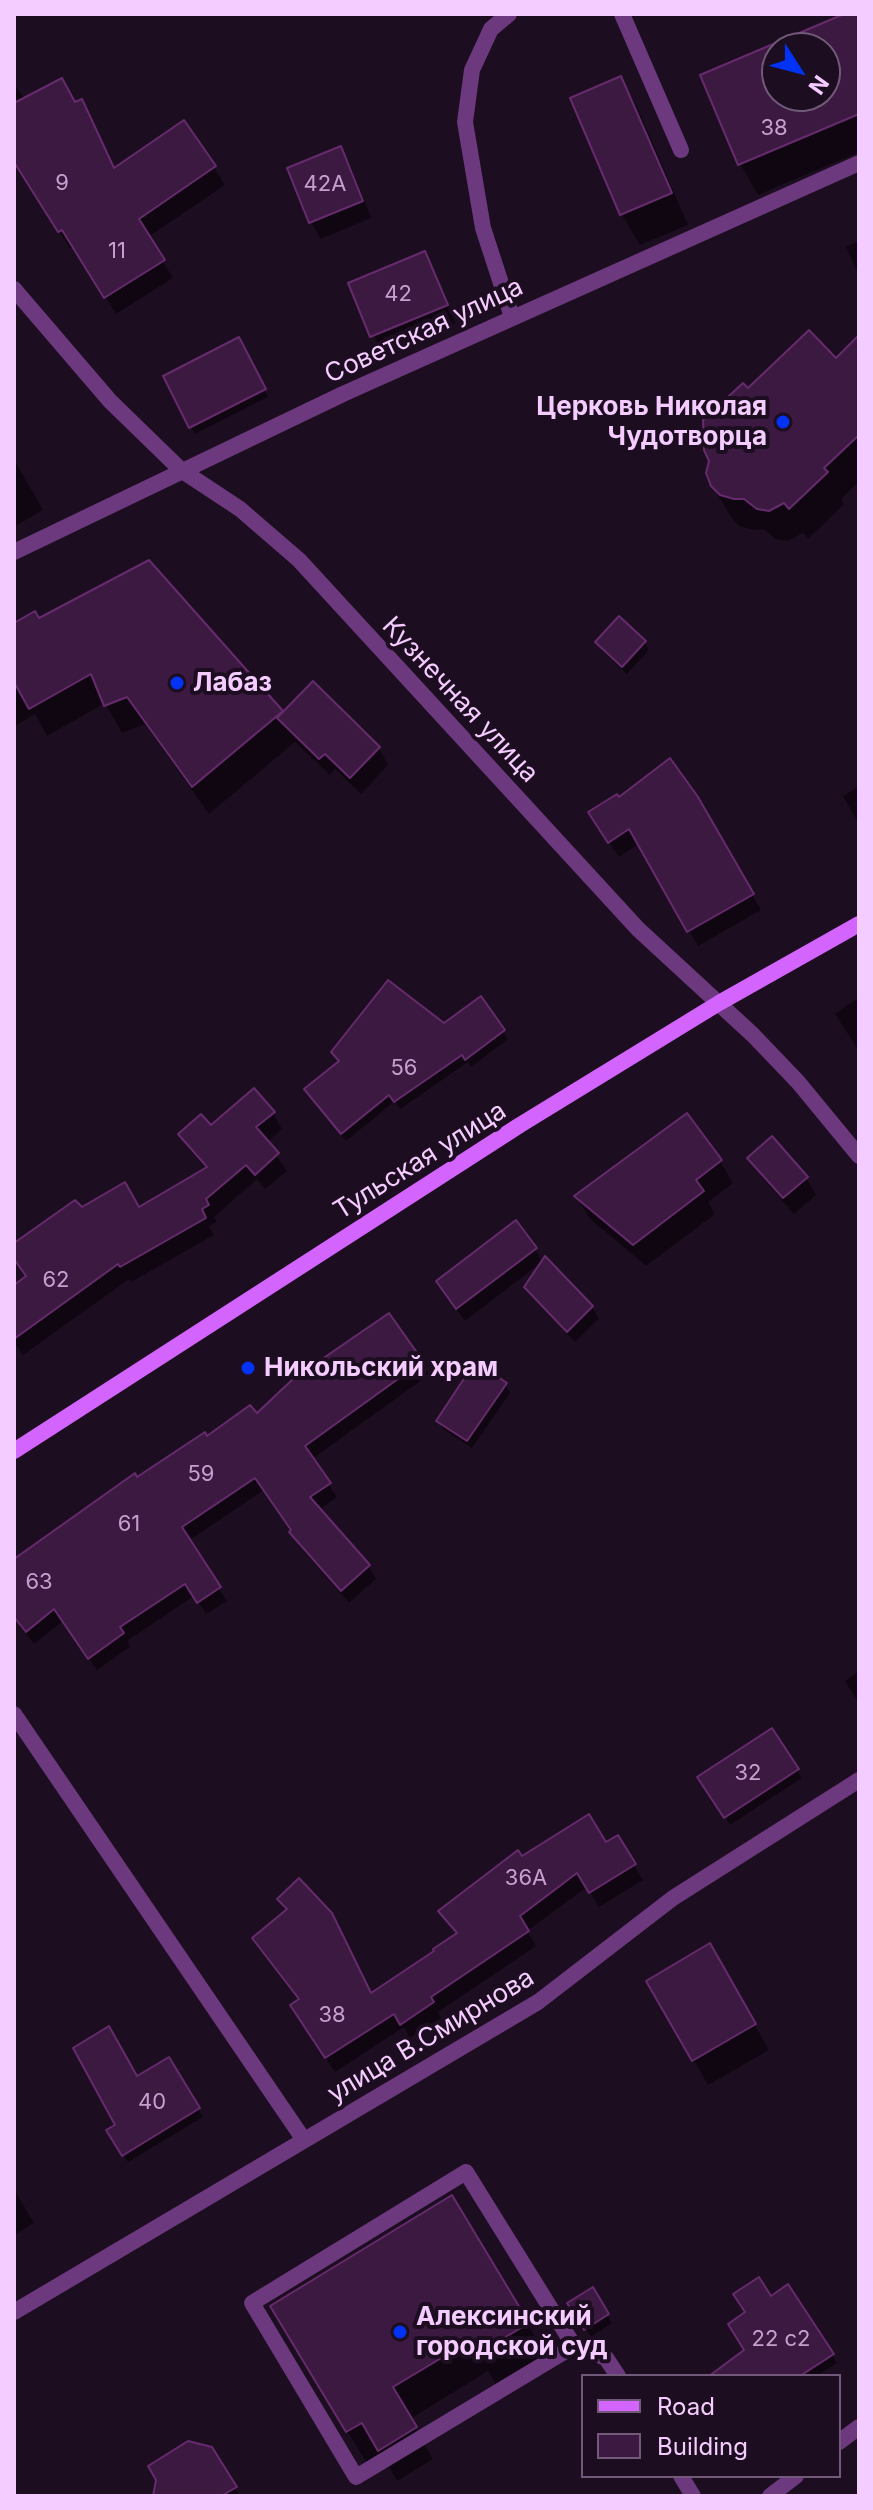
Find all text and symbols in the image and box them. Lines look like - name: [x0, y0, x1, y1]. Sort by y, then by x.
- north arrow: [761, 32, 841, 112]
- text: N: [803, 71, 834, 99]
- house number: 38: [760, 115, 788, 141]
- house number: 9: [55, 170, 69, 196]
- house number: 42А: [304, 171, 346, 197]
- house number: 11: [108, 238, 126, 264]
- street label: Советская улица: [320, 271, 528, 391]
- house number: 42: [384, 281, 412, 307]
- place label: Церковь Николая Чудотворца: [536, 391, 767, 452]
- marker: Церковь Николая Чудотворца: [774, 413, 792, 431]
- street label: Кузнечная улица: [375, 611, 545, 789]
- place label: Лабаз: [193, 667, 272, 699]
- marker: Лабаз: [168, 674, 186, 692]
- house number: 56: [390, 1055, 418, 1081]
- street label: Тульская улица: [328, 1096, 512, 1226]
- house number: 62: [42, 1267, 70, 1293]
- place label: Никольский храм: [264, 1352, 498, 1384]
- marker: Никольский храм: [239, 1359, 257, 1377]
- house number: 59: [187, 1461, 215, 1487]
- house number: 61: [118, 1511, 140, 1537]
- house number: 63: [25, 1569, 53, 1595]
- house number: 32: [734, 1760, 762, 1786]
- house number: 36А: [505, 1865, 547, 1891]
- street label: улица В.Смирнова: [322, 1962, 540, 2110]
- house number: 38: [318, 2002, 346, 2028]
- house number: 40: [138, 2089, 166, 2115]
- place label: Алексинский городской суд: [416, 2301, 608, 2362]
- marker: Алексинский городской суд: [391, 2323, 409, 2341]
- house number: 22 с2: [751, 2326, 811, 2352]
- legend: [581, 2374, 841, 2478]
- text: Road: [657, 2392, 715, 2421]
- text: Building: [657, 2432, 748, 2461]

